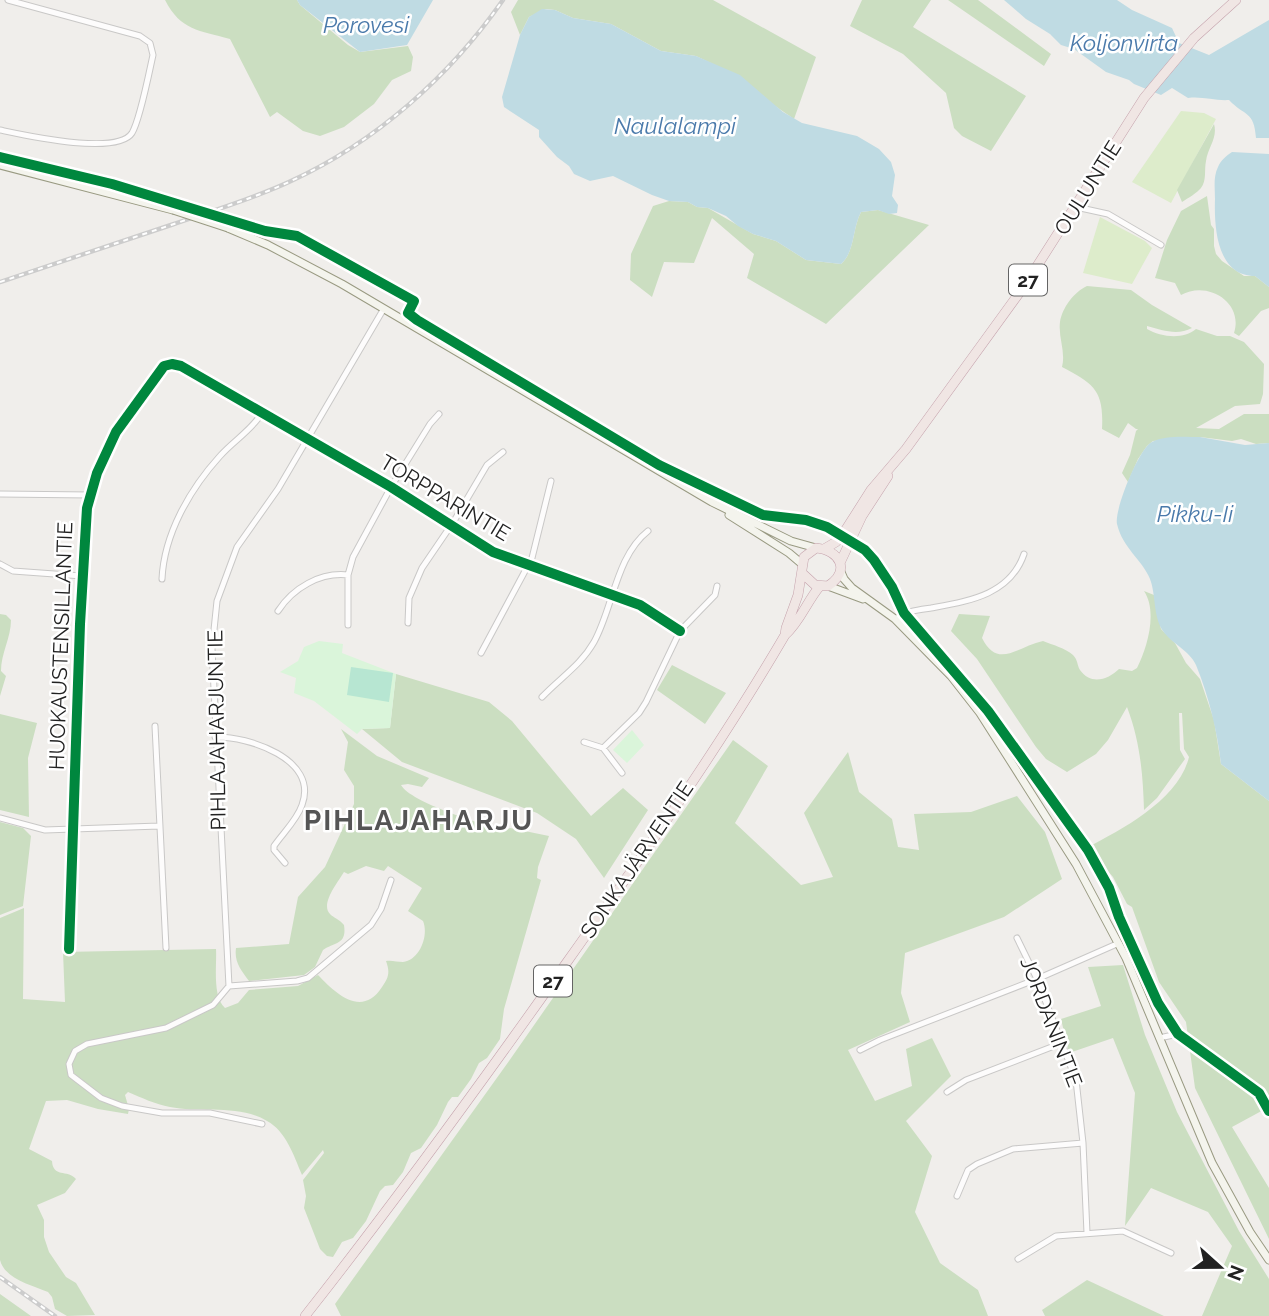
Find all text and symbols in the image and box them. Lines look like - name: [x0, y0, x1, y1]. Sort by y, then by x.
- water label: Porovesi: [323, 11, 410, 38]
- water label: Koljonvirta: [1070, 29, 1179, 56]
- water label: Naulalampi: [614, 112, 737, 139]
- street label: OULUNTIE: [1049, 136, 1126, 239]
- road number: 27: [1009, 264, 1047, 296]
- street label: TORPPARINTIE: [376, 449, 515, 546]
- water label: Pikku-Ii: [1157, 500, 1234, 527]
- street label: HUOKAUSTENSILLANTIE: [44, 521, 77, 770]
- street label: PIHLAJAHARJUNTIE: [202, 630, 231, 830]
- street label: SONKAJÄRVENTIE: [575, 777, 698, 943]
- district label: PIHLAJAHARJU: [304, 804, 534, 837]
- street label: JORDANINTIE: [1015, 954, 1088, 1090]
- road number: 27: [534, 965, 572, 996]
- north arrow: [1185, 1232, 1255, 1302]
- text: N: [1223, 1262, 1249, 1284]

